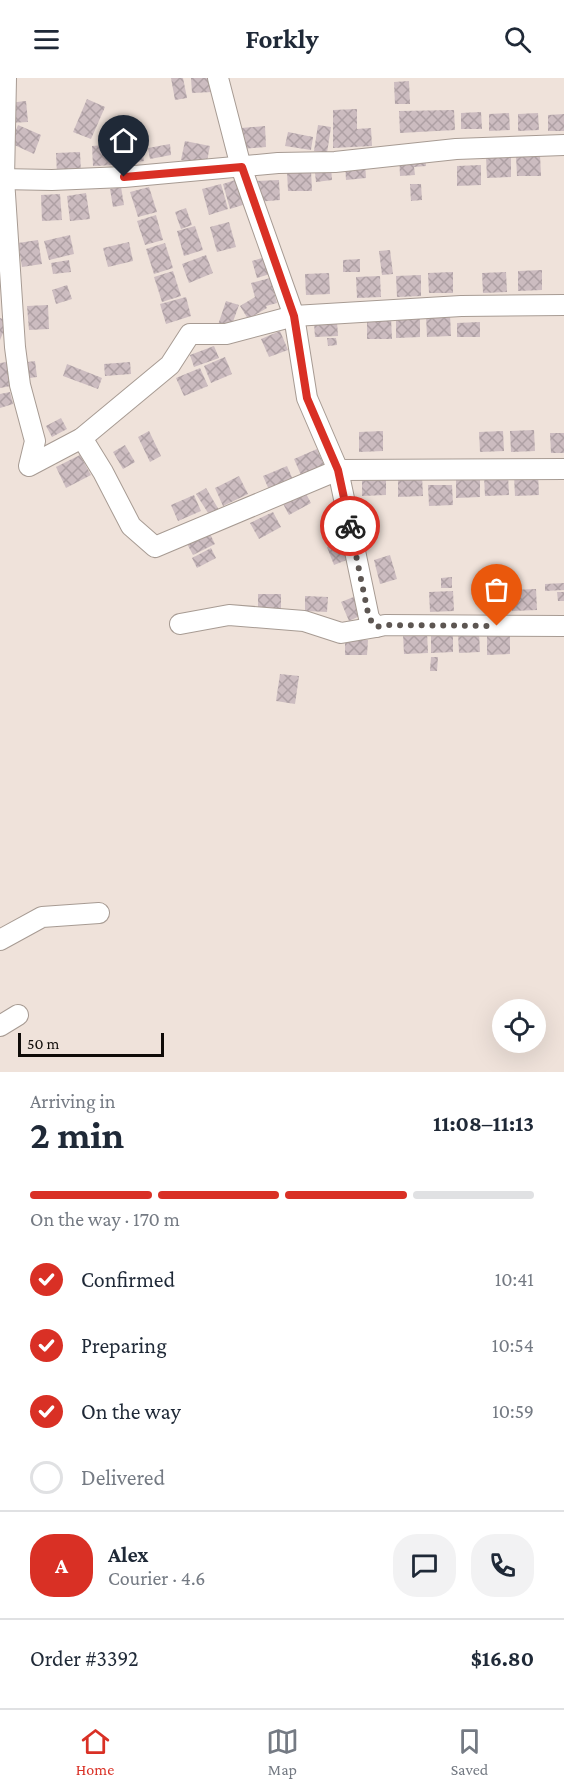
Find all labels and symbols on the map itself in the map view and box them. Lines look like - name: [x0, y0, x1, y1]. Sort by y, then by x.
- pin: [98, 115, 149, 177]
- courier: [320, 496, 380, 556]
- pin: [471, 564, 522, 626]
- scale bar: [18, 1030, 164, 1058]

